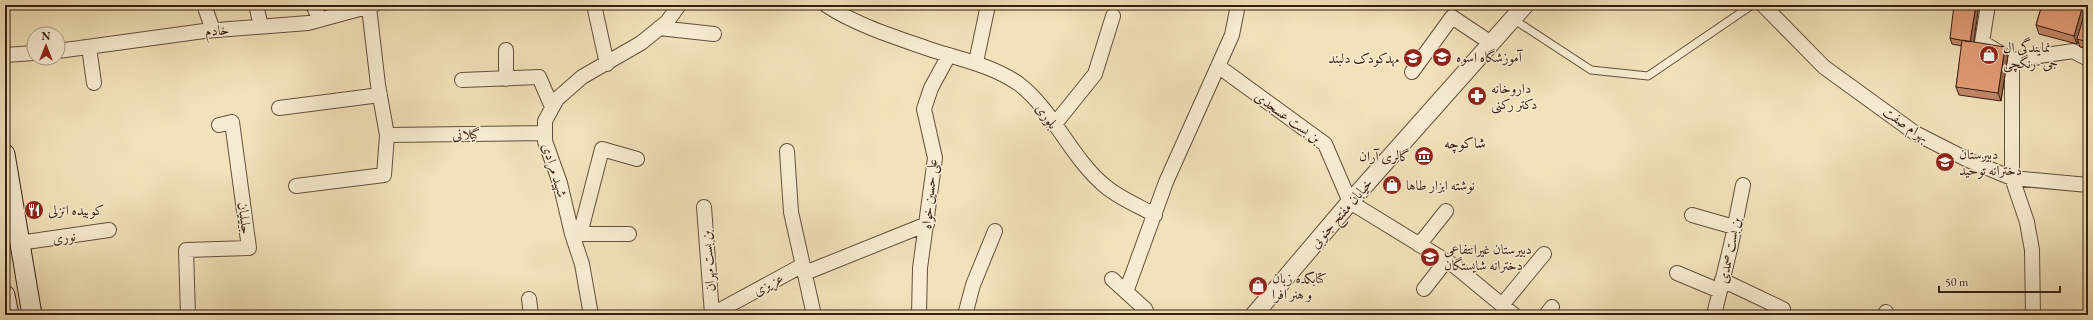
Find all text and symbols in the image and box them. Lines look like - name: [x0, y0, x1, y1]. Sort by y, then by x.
- street label: خادم: [204, 20, 230, 44]
- north arrow: [26, 26, 66, 66]
- text: N: [42, 29, 51, 43]
- place label: نمایندگی ال جی -رنگچی: [2003, 37, 2058, 73]
- shop icon: نمایندگی ال جی -رنگچی: [1978, 44, 2000, 66]
- school or university icon: آموزشگاه اسوه: [1431, 46, 1453, 68]
- school or university icon: مهدکودک دلبند: [1402, 47, 1424, 69]
- place label: آموزشگاه اسوه: [1456, 48, 1524, 66]
- place label: مهدکودک دلبند: [1328, 49, 1399, 68]
- place label: داروخانه دکتر رکنی: [1491, 79, 1537, 114]
- pharmacy icon: داروخانه دکتر رکنی: [1466, 85, 1488, 107]
- street label: بن بست عسجدی: [1251, 87, 1325, 147]
- street label: بلوری: [1032, 100, 1062, 132]
- street label: بهرام صفت: [1877, 102, 1933, 149]
- street label: گیلانی: [452, 125, 480, 143]
- district label: شاکوچه: [1444, 133, 1486, 154]
- street label: شهید مرادی: [537, 141, 572, 200]
- museum icon: گالری آران: [1413, 145, 1435, 167]
- place label: دبیرستان دخترانه توحید: [1959, 145, 2022, 179]
- place label: گالری آران: [1359, 147, 1410, 165]
- school or university icon: دبیرستان دخترانه توحید: [1934, 151, 1956, 173]
- street label: علی حسین خواه: [917, 158, 942, 230]
- street label: خیابان مفتح جنوبی: [1306, 174, 1379, 254]
- shop icon: نوشته ابزار طاها: [1381, 174, 1403, 196]
- place label: نوشته ابزار طاها: [1406, 176, 1475, 194]
- restaurant icon: کوبیده انزلی: [23, 199, 45, 221]
- place label: کوبیده انزلی: [48, 201, 104, 219]
- street label: جلیلیان: [234, 201, 256, 235]
- street label: بن بست صمدی: [1713, 215, 1745, 285]
- street label: نوری: [51, 226, 77, 248]
- street label: بن بست مهران: [697, 229, 720, 292]
- place label: دبیرستان غیرانتفاعی دخترانه شایستگان: [1444, 240, 1532, 274]
- school or university icon: دبیرستان غیرانتفاعی دخترانه شایستگان: [1419, 246, 1441, 268]
- scale bar: [1939, 268, 2060, 294]
- street label: عزیزی: [750, 269, 787, 300]
- place label: کتابکده زبان و هنر افرا: [1272, 269, 1327, 303]
- text: 50 m: [1945, 274, 1969, 290]
- shop icon: کتابکده زبان و هنر افرا: [1247, 275, 1269, 297]

